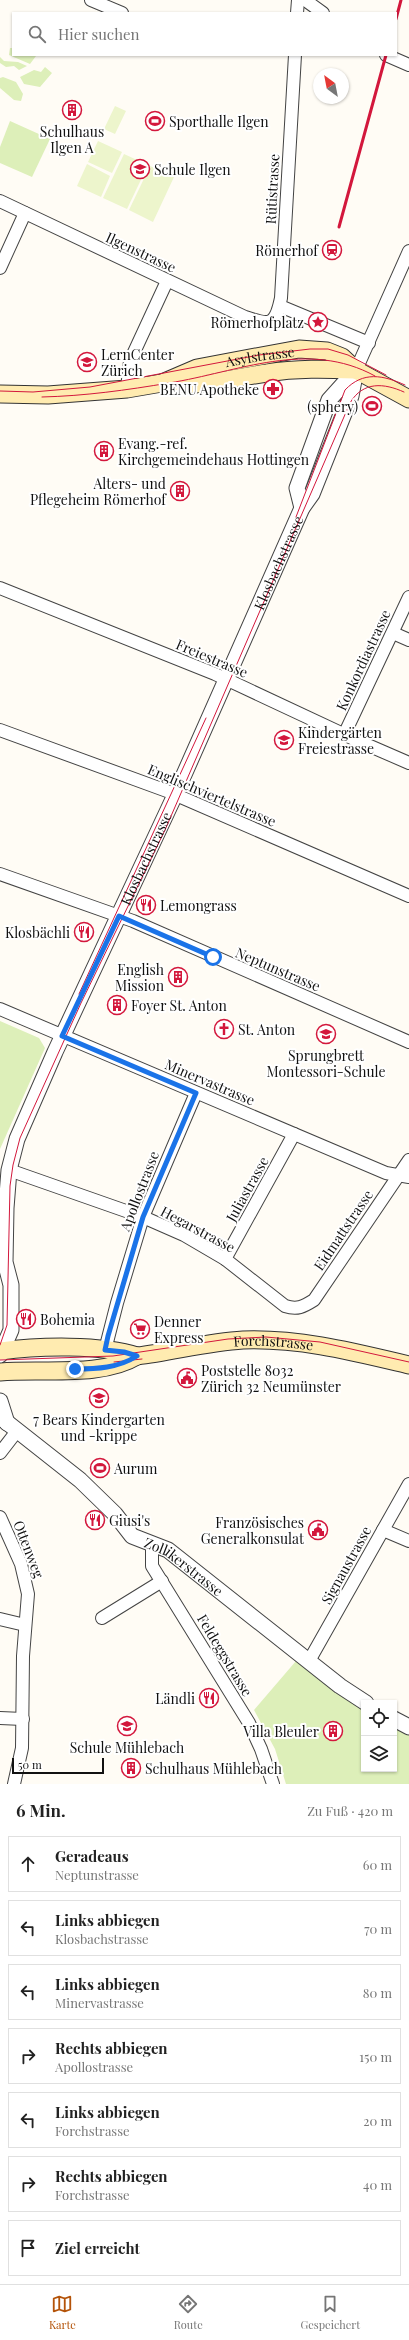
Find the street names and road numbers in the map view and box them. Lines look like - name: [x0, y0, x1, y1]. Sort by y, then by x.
- street label: Rütistrasse: [261, 153, 283, 225]
- street label: Ilgenstrasse: [103, 227, 179, 277]
- street label: Asylstrasse: [223, 341, 296, 371]
- street label: Klosbachstrasse: [249, 513, 307, 613]
- street label: Konkordiastrasse: [331, 606, 395, 714]
- street label: Freiestrasse: [173, 634, 251, 682]
- street label: Englischviertelstrasse: [145, 759, 279, 831]
- street label: Klosbachstrasse: [115, 808, 175, 908]
- street label: Neptunstrasse: [233, 943, 323, 995]
- street label: Minervastrasse: [162, 1055, 258, 1109]
- street label: Apollostrasse: [115, 1148, 163, 1235]
- street label: Juliastrasse: [221, 1153, 273, 1226]
- street label: Eidmattstrasse: [309, 1186, 377, 1274]
- street label: Hegarstrasse: [157, 1201, 239, 1257]
- street label: Forchstrasse: [232, 1330, 315, 1354]
- street label: Ottenweg: [9, 1518, 49, 1581]
- street label: Signaustrasse: [317, 1523, 375, 1607]
- street label: Zollikerstrasse: [142, 1532, 227, 1600]
- street label: Feldeggstrasse: [193, 1610, 257, 1700]

